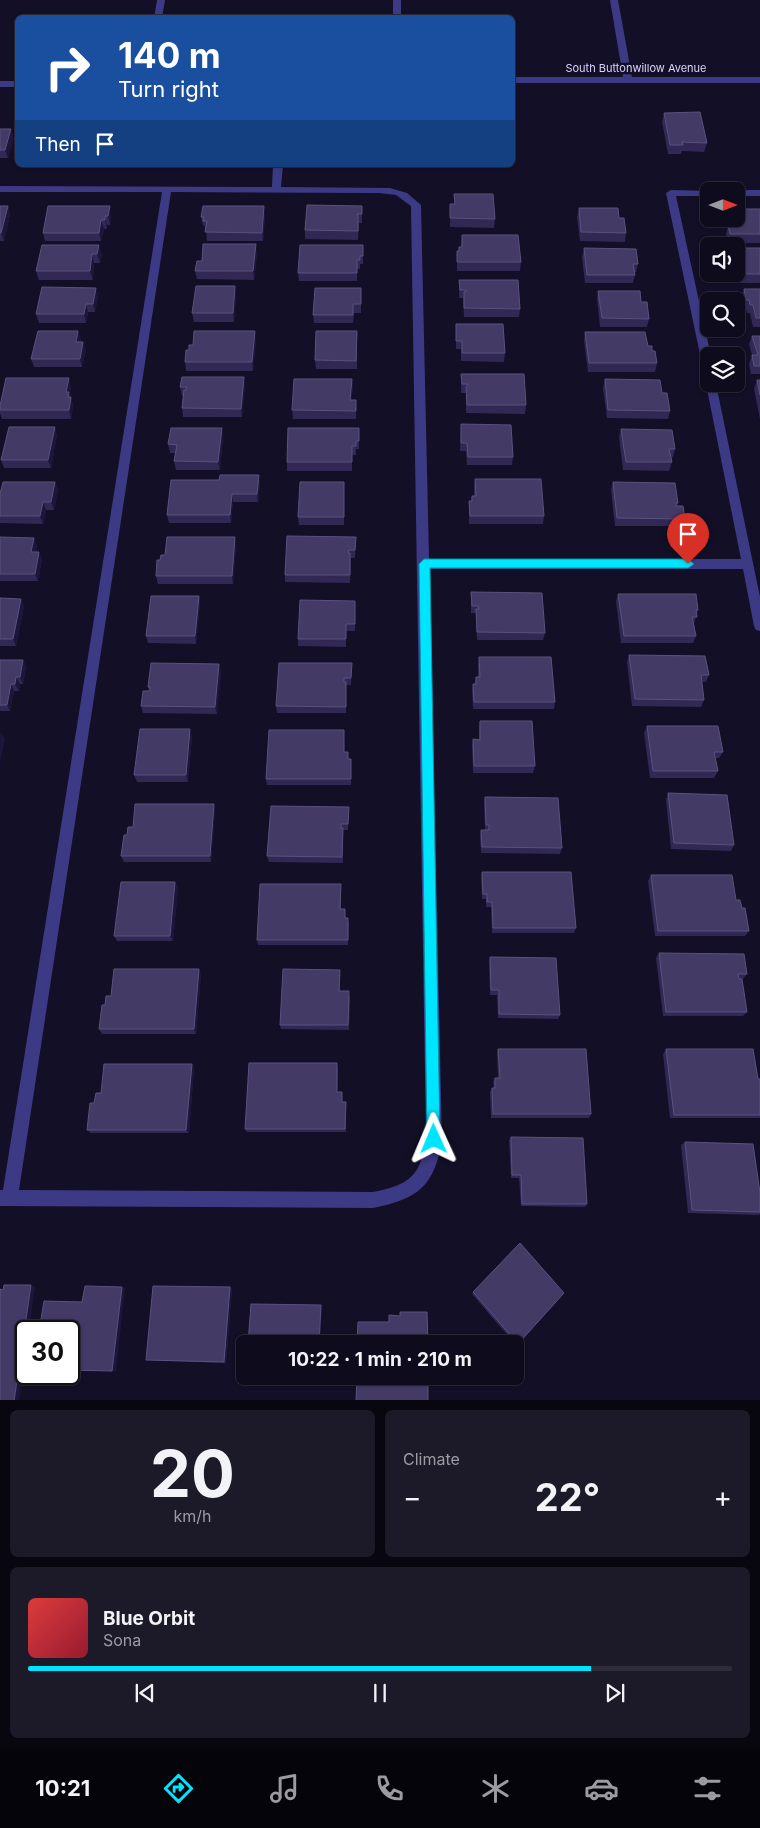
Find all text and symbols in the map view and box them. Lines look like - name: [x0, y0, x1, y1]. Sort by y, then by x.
- text: 140 m: [118, 34, 221, 76]
- icon: right: [35, 35, 100, 100]
- street label: South Buttonwillow Avenue: [565, 61, 707, 75]
- text: Turn right: [118, 76, 219, 102]
- icon: arrive: [91, 130, 119, 158]
- text: Then: [35, 133, 81, 156]
- north arrow: [700, 182, 745, 228]
- map controls: [700, 182, 745, 392]
- button: sound: [700, 237, 745, 282]
- button: search: [700, 292, 745, 337]
- button: layers: [700, 347, 745, 392]
- pin: [667, 513, 709, 564]
- icon: arrive: [674, 520, 702, 548]
- position arrow: [407, 1112, 459, 1164]
- speed limit sign: 30: [15, 1320, 80, 1385]
- text: 10:22 · 1 min · 210 m: [288, 1348, 472, 1371]
- text: 20: [150, 1434, 235, 1513]
- text: Climate: [403, 1449, 460, 1469]
- text: 22°: [535, 1474, 600, 1520]
- text: −: [403, 1480, 422, 1514]
- text: +: [713, 1480, 732, 1514]
- text: km/h: [173, 1506, 212, 1526]
- text: Blue Orbit: [103, 1607, 195, 1630]
- text: Sona: [103, 1630, 141, 1650]
- icon: previous: [131, 1679, 159, 1707]
- icon: pause: [366, 1679, 394, 1707]
- icon: next: [601, 1679, 629, 1707]
- icon: directions: [161, 1771, 196, 1806]
- icon: music: [267, 1771, 302, 1806]
- icon: phone: [372, 1771, 407, 1806]
- icon: climate: [478, 1771, 513, 1806]
- icon: car: [584, 1771, 619, 1806]
- icon: filters: [690, 1771, 725, 1806]
- text: 10:21: [35, 1775, 90, 1801]

